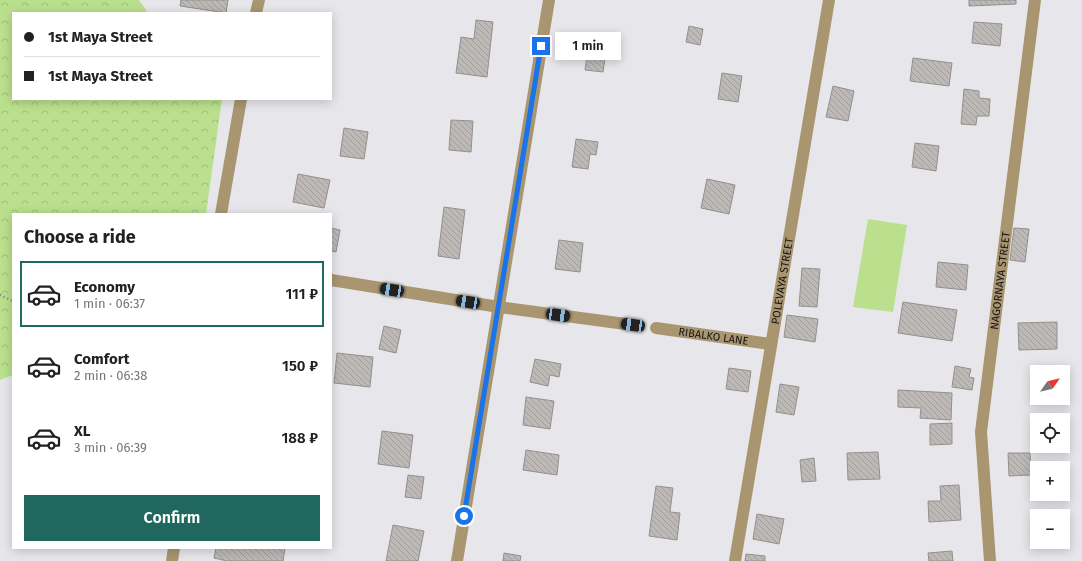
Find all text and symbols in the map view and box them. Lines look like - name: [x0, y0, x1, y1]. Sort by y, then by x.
- text: 1st Maya Street: [48, 28, 153, 46]
- callout: 1 min: [555, 32, 621, 60]
- route end: [532, 37, 550, 55]
- text: 1 min: [572, 38, 604, 53]
- text: 1st Maya Street: [48, 67, 153, 85]
- text: Choose a ride: [24, 226, 136, 248]
- street label: NAGORNAYA STREET: [987, 230, 1013, 330]
- street label: POLEVAYA STREET: [768, 236, 796, 325]
- icon: car: [26, 276, 62, 312]
- text: Economy: [74, 278, 135, 296]
- car: [379, 282, 405, 298]
- text: 111 ₽: [286, 285, 318, 303]
- car: [455, 294, 481, 310]
- text: 1 min · 06:37: [74, 296, 145, 311]
- car: [545, 307, 571, 323]
- car: [620, 317, 646, 333]
- street label: RIBALKO LANE: [678, 325, 749, 347]
- icon: car: [26, 348, 62, 384]
- text: Comfort: [74, 350, 130, 368]
- text: 150 ₽: [282, 357, 318, 375]
- north arrow: [1030, 365, 1070, 405]
- map controls: [1030, 365, 1070, 549]
- text: 2 min · 06:38: [74, 368, 147, 383]
- button: locate: [1030, 413, 1070, 453]
- icon: car: [26, 420, 62, 456]
- text: XL: [74, 422, 90, 440]
- text: 188 ₽: [281, 429, 318, 447]
- text: 3 min · 06:39: [74, 440, 147, 455]
- button: +: [1030, 461, 1070, 501]
- button: Confirm: [24, 495, 320, 541]
- route start: [455, 507, 473, 525]
- button: −: [1030, 509, 1070, 549]

